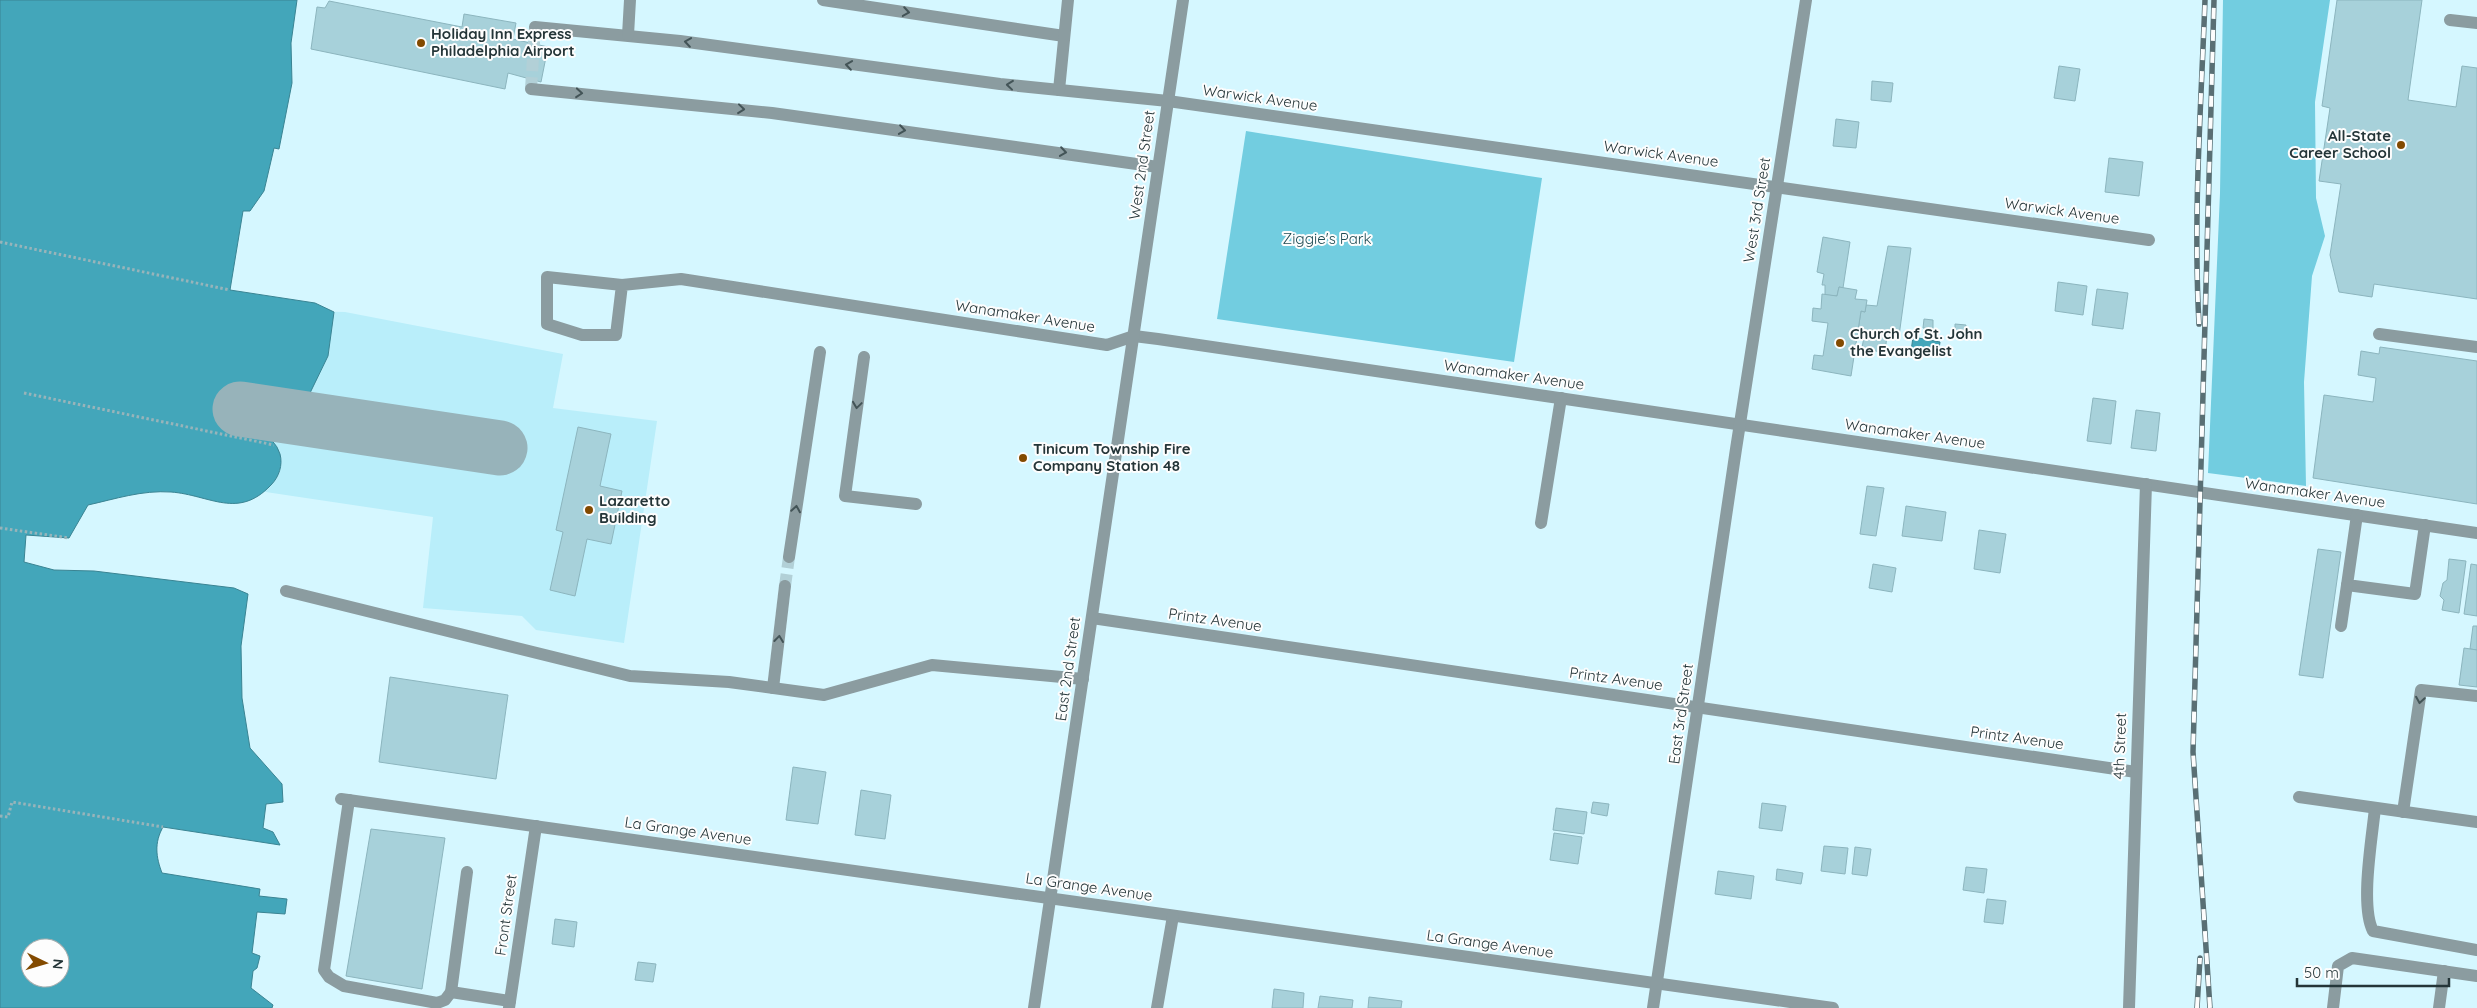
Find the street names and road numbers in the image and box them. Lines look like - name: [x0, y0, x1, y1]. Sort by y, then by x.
- street label: Warwick Avenue: [1201, 80, 1319, 115]
- street label: West 2nd Street: [1124, 109, 1159, 221]
- street label: Warwick Avenue: [1602, 136, 1720, 171]
- street label: West 3rd Street: [1739, 156, 1774, 264]
- street label: Warwick Avenue: [2003, 193, 2121, 228]
- street label: Wanamaker Avenue: [954, 295, 1096, 336]
- street label: Wanamaker Avenue: [1443, 355, 1585, 394]
- street label: Wanamaker Avenue: [1844, 414, 1986, 453]
- street label: Wanamaker Avenue: [2244, 473, 2386, 512]
- street label: Printz Avenue: [1167, 604, 1263, 635]
- street label: East 2nd Street: [1051, 616, 1084, 722]
- street label: East 3rd Street: [1664, 662, 1697, 765]
- street label: Printz Avenue: [1568, 663, 1664, 694]
- street label: 4th Street: [2109, 712, 2130, 780]
- street label: Printz Avenue: [1969, 722, 2065, 753]
- street label: La Grange Avenue: [623, 812, 753, 849]
- street label: La Grange Avenue: [1024, 868, 1154, 905]
- street label: Front Street: [490, 873, 521, 957]
- street label: La Grange Avenue: [1425, 925, 1555, 962]

